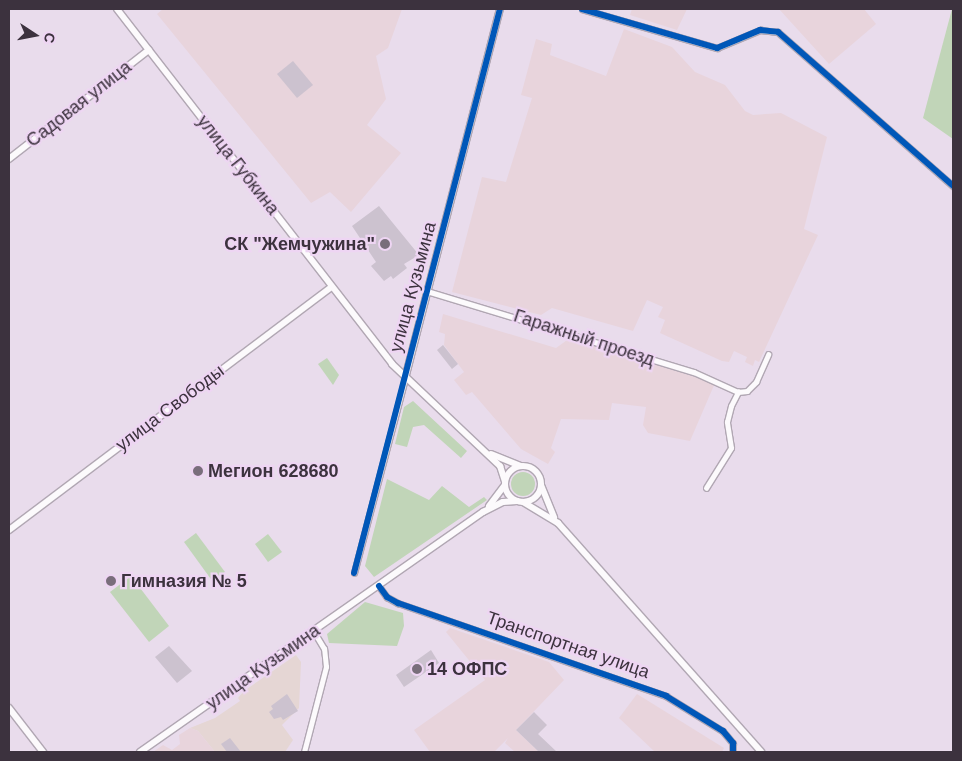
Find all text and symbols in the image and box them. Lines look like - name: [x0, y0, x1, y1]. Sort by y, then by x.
- north arrow: [10, 10, 60, 60]
- text: С: [41, 31, 59, 44]
- street label: Садовая улица: [22, 56, 136, 152]
- street label: улица Губкина: [192, 111, 284, 219]
- street label: улица Кузьмина: [385, 219, 441, 355]
- place label: СК "Жемчужина": [224, 233, 375, 255]
- marker: СК "Жемчужина": [379, 238, 391, 250]
- street label: Гаражный проезд: [511, 305, 657, 371]
- street label: улица Свободы: [112, 360, 228, 456]
- place label: Мегион 628680: [208, 460, 338, 482]
- marker: Мегион 628680: [192, 465, 204, 477]
- place label: Гимназия № 5: [121, 570, 247, 592]
- marker: Гимназия № 5: [105, 575, 117, 587]
- street label: Транспортная улица: [484, 607, 652, 683]
- street label: улица Кузьмина: [202, 620, 324, 714]
- place label: 14 ОФПС: [427, 658, 507, 680]
- marker: 14 ОФПС: [411, 663, 423, 675]

